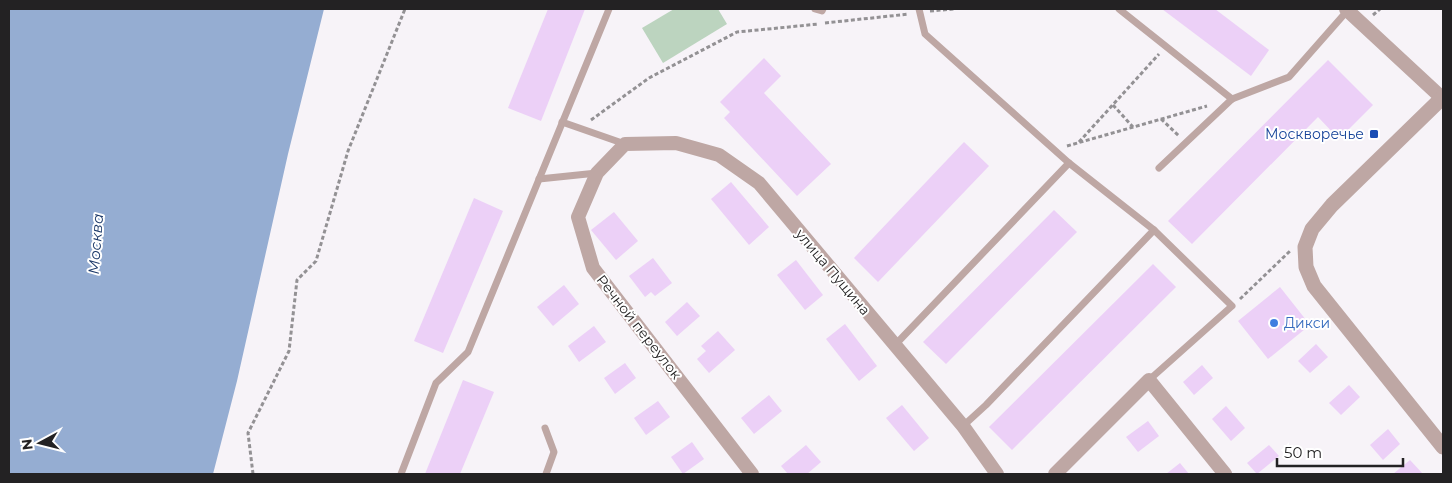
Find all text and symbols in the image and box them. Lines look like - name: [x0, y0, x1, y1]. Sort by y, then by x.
- place label: Москворечье: [1265, 125, 1364, 143]
- marker: Москворечье: [1368, 128, 1380, 140]
- water label: Москва: [84, 213, 107, 275]
- street label: улица Пущина: [791, 224, 874, 319]
- street label: Речной переулок: [592, 271, 686, 383]
- place label: Дикси: [1284, 314, 1330, 332]
- marker: Дикси: [1268, 317, 1280, 329]
- north arrow: [15, 418, 65, 468]
- scale bar: [1277, 436, 1403, 468]
- text: N: [17, 438, 37, 451]
- text: 50 m: [1284, 443, 1322, 462]

